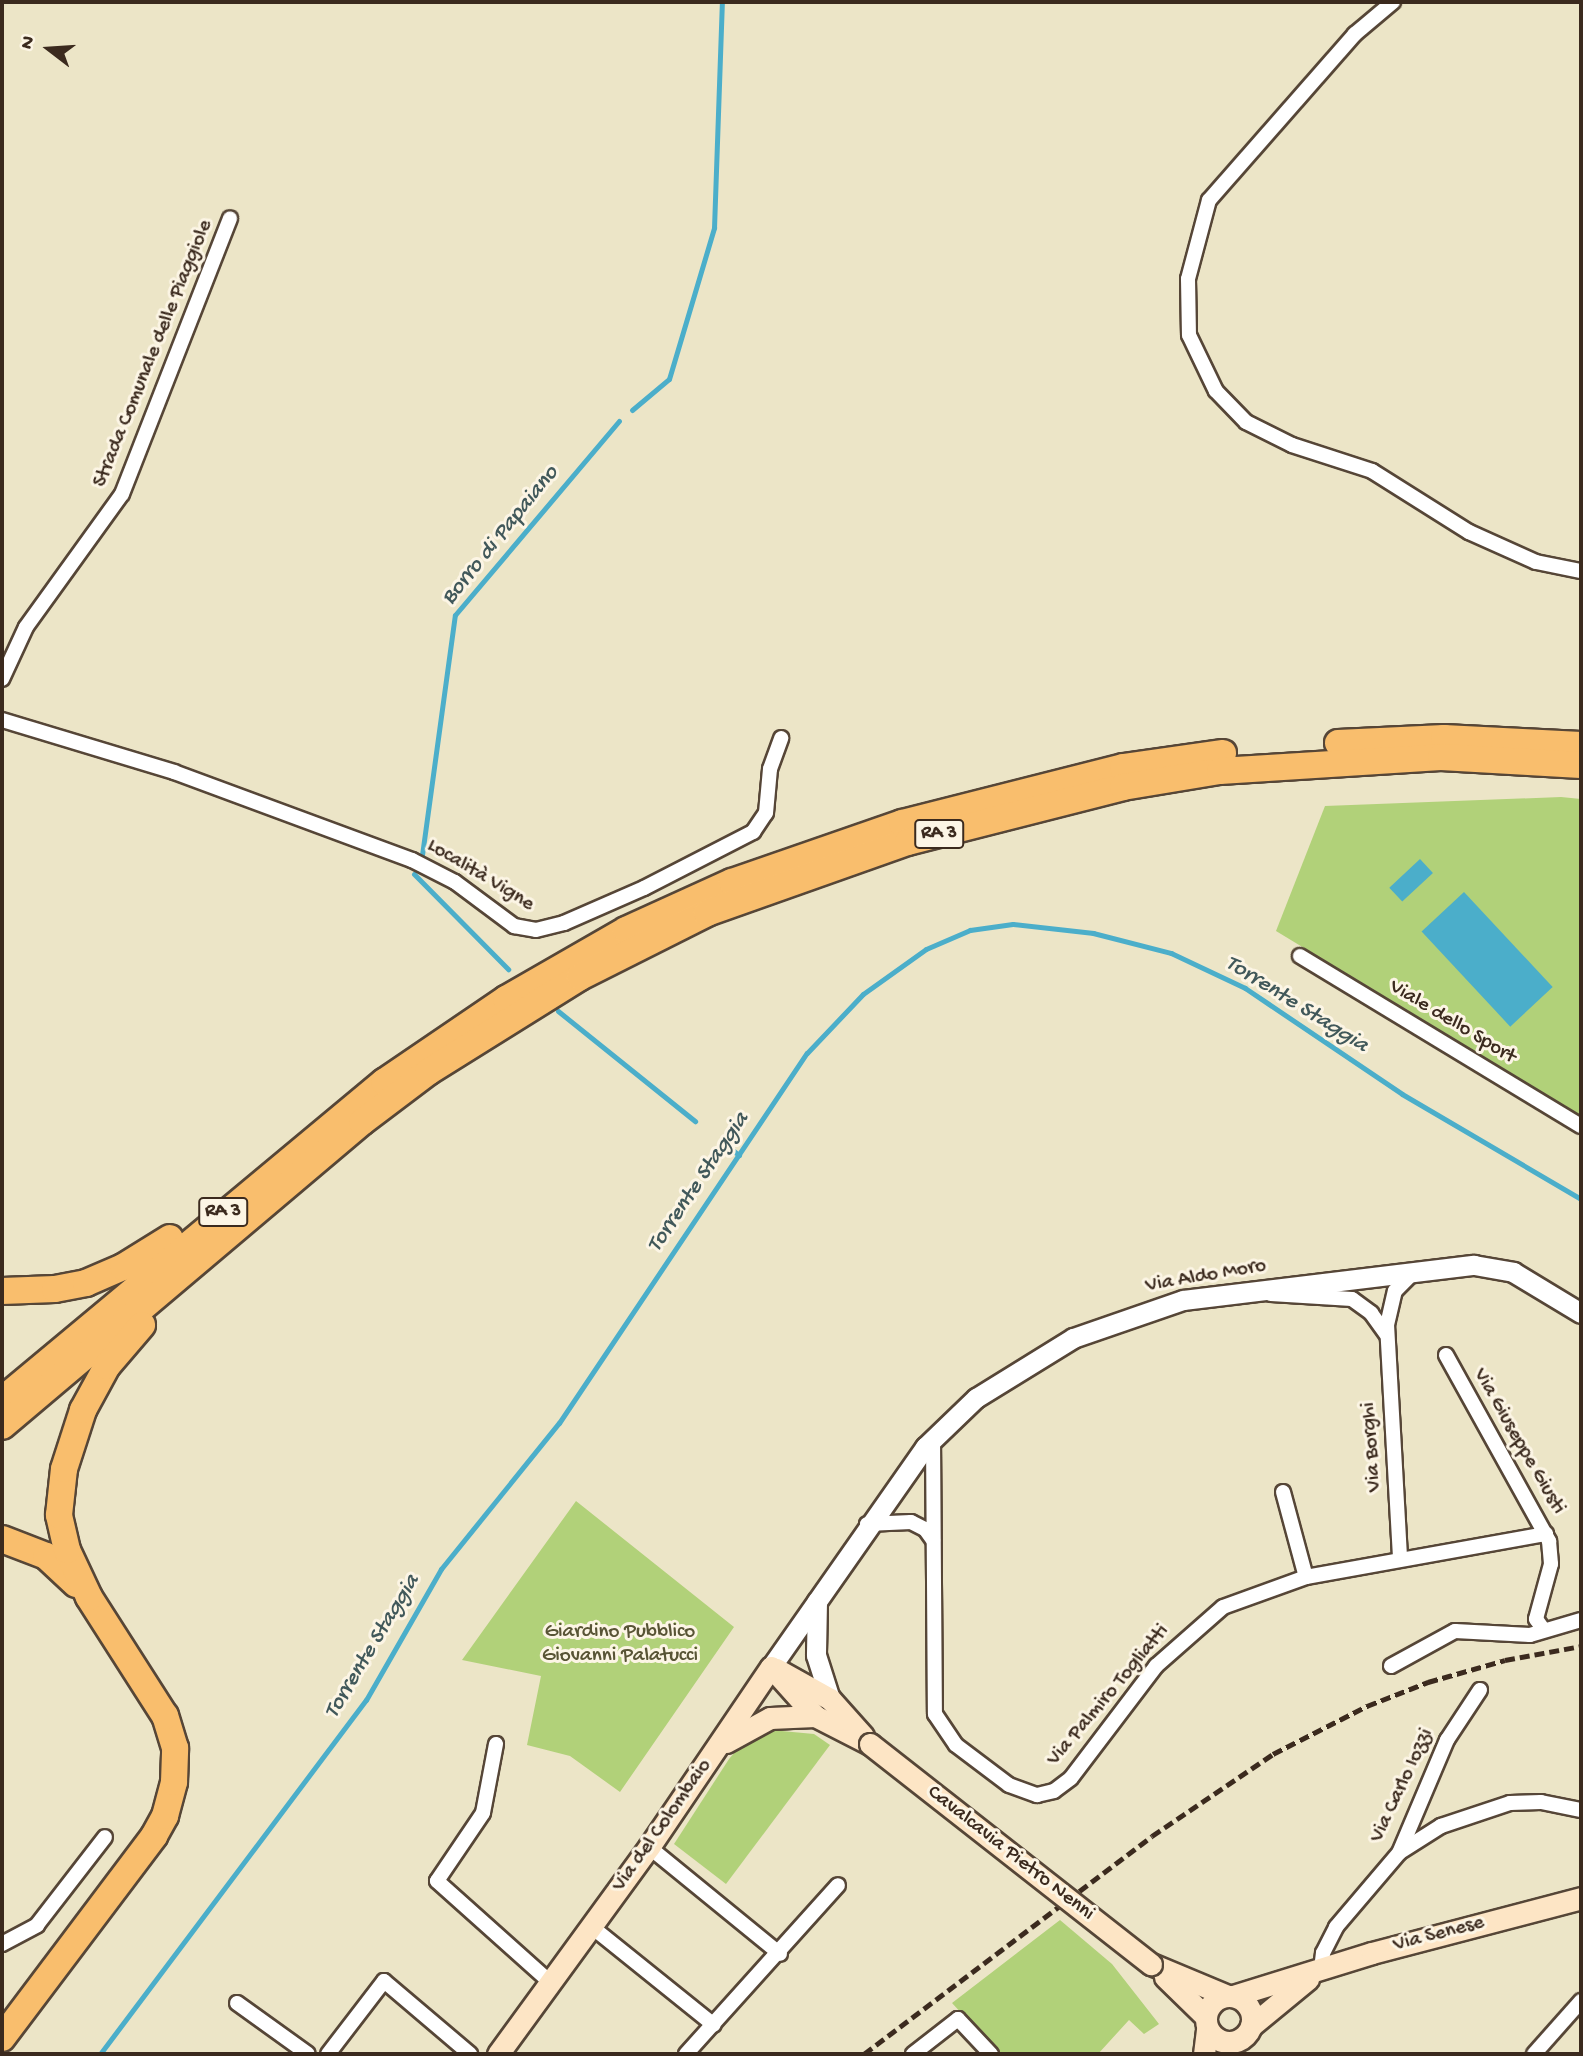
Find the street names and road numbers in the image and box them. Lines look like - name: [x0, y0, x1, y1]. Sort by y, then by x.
- street label: Strada Comunale delle Piaggiole: [89, 217, 219, 491]
- road number: RA 3: [913, 818, 965, 849]
- street label: Località Vigne: [422, 834, 538, 918]
- street label: Viale dello Sport: [1384, 975, 1520, 1071]
- road number: RA 3: [197, 1196, 249, 1228]
- street label: Via Aldo Moro: [1144, 1254, 1268, 1300]
- street label: Via Giuseppe Giusti: [1466, 1365, 1570, 1519]
- street label: Via Borghi: [1357, 1401, 1389, 1493]
- street label: Via Palmiro Togliatti: [1042, 1620, 1176, 1772]
- street label: Via Carlo Iozzi: [1366, 1725, 1440, 1847]
- street label: Via del Colombaio: [608, 1755, 718, 1897]
- street label: Cavalcavia Pietro Nenni: [921, 1781, 1099, 1927]
- street label: Via Senese: [1391, 1911, 1487, 1959]

